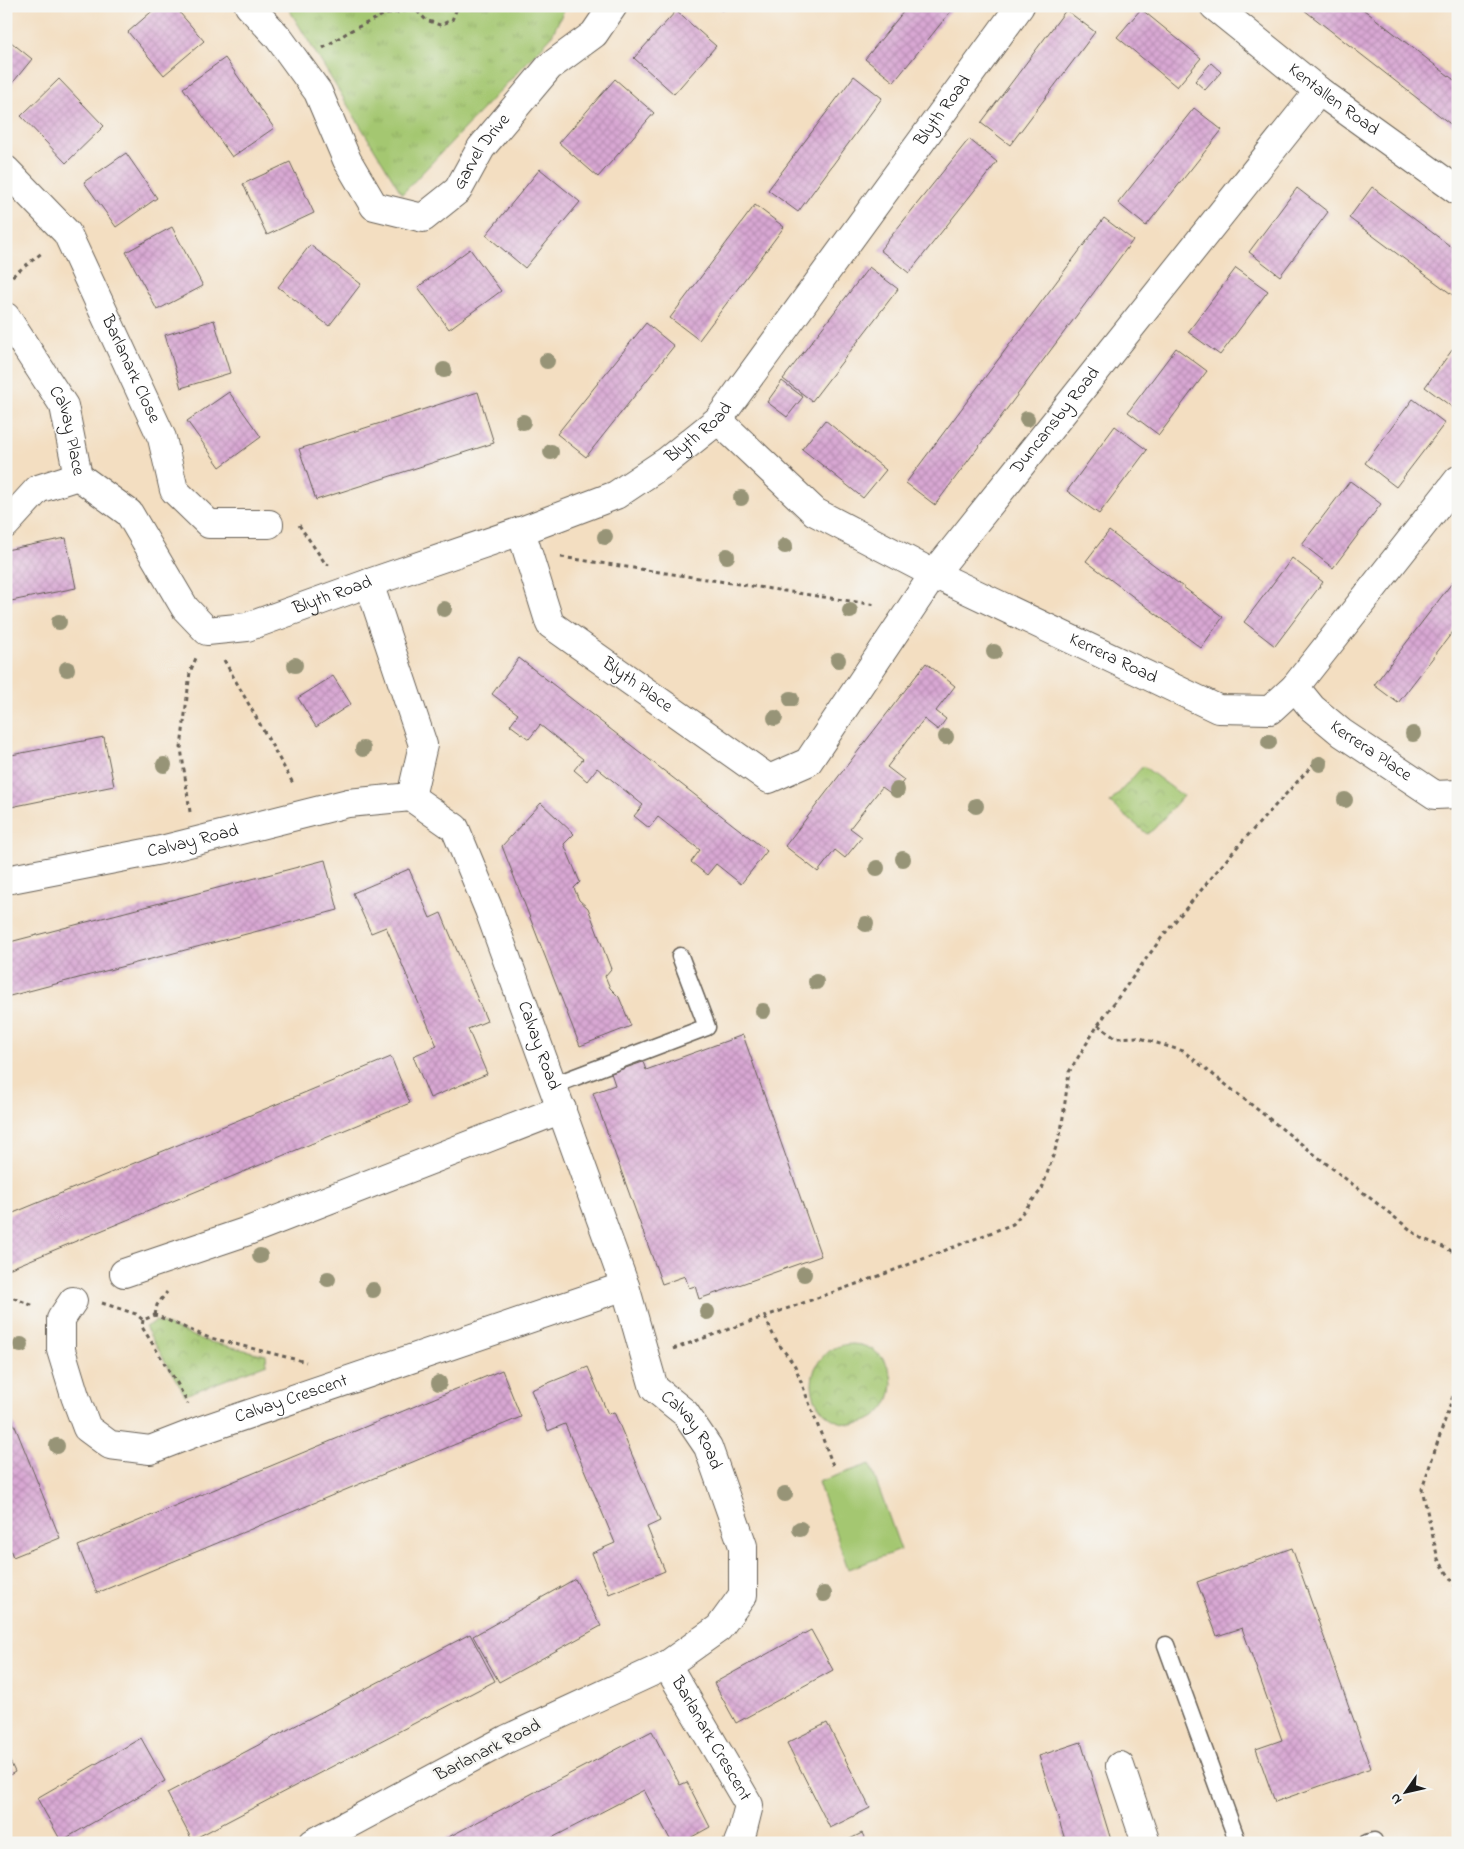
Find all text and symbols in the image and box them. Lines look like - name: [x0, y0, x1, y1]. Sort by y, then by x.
- street label: Kentallen Road: [1282, 57, 1384, 143]
- street label: Blyth Road: [908, 70, 978, 153]
- street label: Garvel Drive: [447, 108, 518, 195]
- street label: Barlanark Close: [94, 310, 167, 428]
- street label: Duncansby Road: [1004, 362, 1107, 481]
- street label: Calvay Place: [42, 381, 91, 479]
- street label: Blyth Road: [659, 397, 739, 471]
- street label: Blyth Road: [289, 570, 376, 623]
- street label: Kerrera Road: [1064, 627, 1161, 691]
- street label: Blyth Place: [595, 651, 678, 720]
- street label: Kerrera Place: [1324, 715, 1417, 789]
- street label: Calvay Road: [145, 818, 241, 865]
- street label: Calvay Road: [510, 998, 566, 1094]
- street label: Calvay Crescent: [232, 1368, 351, 1431]
- street label: Calvay Road: [654, 1385, 728, 1473]
- street label: Barlanark Crescent: [663, 1671, 757, 1806]
- street label: Barlanark Road: [430, 1713, 546, 1789]
- north arrow: [1382, 1766, 1432, 1816]
- text: N: [1385, 1789, 1408, 1808]

